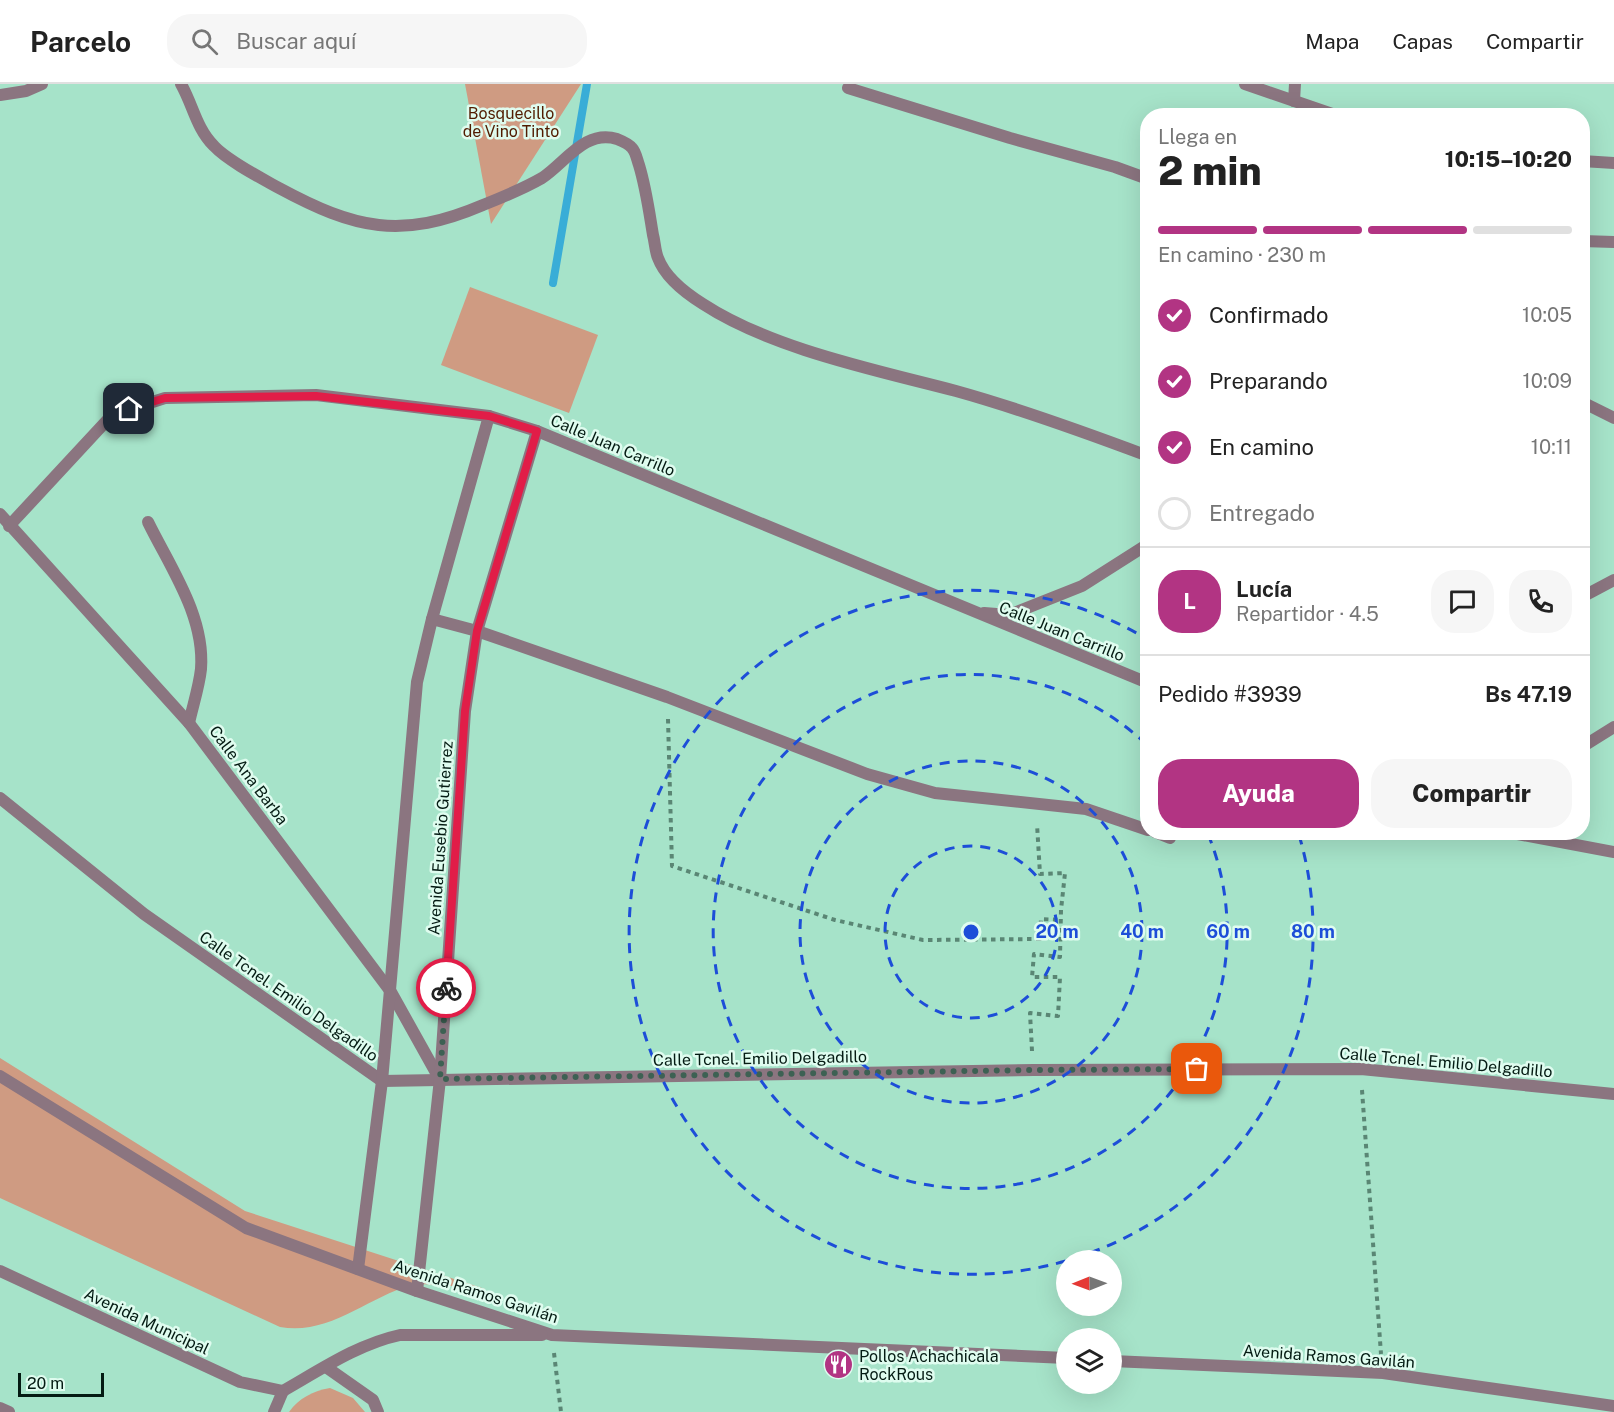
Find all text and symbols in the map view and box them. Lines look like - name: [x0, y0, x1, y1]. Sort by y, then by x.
- search box: [167, 14, 587, 68]
- text: Parcelo: [30, 25, 131, 58]
- icon: search: [188, 25, 221, 58]
- text: Buscar aquí: [236, 28, 356, 54]
- text: Mapa: [1305, 29, 1359, 54]
- text: Capas: [1392, 29, 1453, 54]
- text: Compartir: [1486, 29, 1584, 54]
- park label: Bosquecillo de Vino Tinto: [463, 104, 559, 141]
- text: Llega en: [1158, 125, 1237, 149]
- text: 10:15–10:20: [1445, 146, 1572, 172]
- text: 2 min: [1158, 148, 1262, 194]
- text: En camino · 230 m: [1158, 243, 1326, 267]
- icon: check: [1158, 299, 1191, 332]
- text: Confirmado: [1209, 302, 1328, 328]
- text: 10:05: [1522, 303, 1572, 327]
- icon: check: [1158, 365, 1191, 398]
- text: Preparando: [1209, 368, 1328, 394]
- text: 10:09: [1523, 369, 1572, 393]
- pin: [103, 383, 154, 434]
- icon: home: [112, 392, 145, 425]
- street label: Calle Juan Carrillo: [548, 411, 678, 480]
- icon: check: [1158, 431, 1191, 464]
- text: En camino: [1209, 434, 1314, 460]
- text: 10:11: [1531, 435, 1572, 459]
- text: Entregado: [1209, 500, 1315, 526]
- button: chat: [1431, 570, 1494, 633]
- button: phone: [1509, 570, 1572, 633]
- text: Lucía: [1236, 576, 1292, 602]
- text: L: [1183, 588, 1196, 614]
- street label: Calle Juan Carrillo: [996, 598, 1127, 665]
- text: Repartidor · 4.5: [1236, 602, 1379, 626]
- text: Pedido #3939: [1158, 681, 1302, 707]
- text: Bs 47.19: [1485, 681, 1572, 707]
- street label: Calle Ana Barba: [205, 722, 292, 829]
- street label: Avenida Eusebio Gutierrez: [424, 740, 457, 936]
- button: Ayuda: [1158, 759, 1359, 828]
- button: Compartir: [1371, 759, 1572, 828]
- text: 20 m: [1035, 921, 1079, 942]
- text: 40 m: [1120, 921, 1164, 942]
- text: 60 m: [1206, 921, 1250, 942]
- text: 80 m: [1291, 921, 1335, 942]
- centre of rings: [961, 922, 981, 942]
- street label: Calle Tcnel. Emilio Delgadillo: [196, 927, 382, 1066]
- courier: [416, 958, 476, 1018]
- icon: bike: [430, 972, 463, 1005]
- pin: [1171, 1043, 1222, 1094]
- street label: Calle Tcnel. Emilio Delgadillo: [1339, 1044, 1553, 1081]
- street label: Calle Tcnel. Emilio Delgadillo: [653, 1047, 867, 1070]
- icon: bag: [1180, 1052, 1213, 1085]
- north arrow: [1056, 1250, 1122, 1316]
- map controls: [1056, 1250, 1122, 1394]
- street label: Avenida Ramos Gavilán: [391, 1256, 561, 1327]
- street label: Avenida Municipal: [81, 1284, 212, 1359]
- button: layers: [1056, 1328, 1122, 1394]
- street label: Avenida Ramos Gavilán: [1242, 1341, 1416, 1372]
- place label: Pollos Achachicala RockRous: [859, 1347, 999, 1384]
- restaurant icon: Pollos Achachicala RockRous: [822, 1349, 854, 1381]
- scale bar: [18, 1370, 104, 1398]
- text: 20 m: [27, 1374, 64, 1393]

